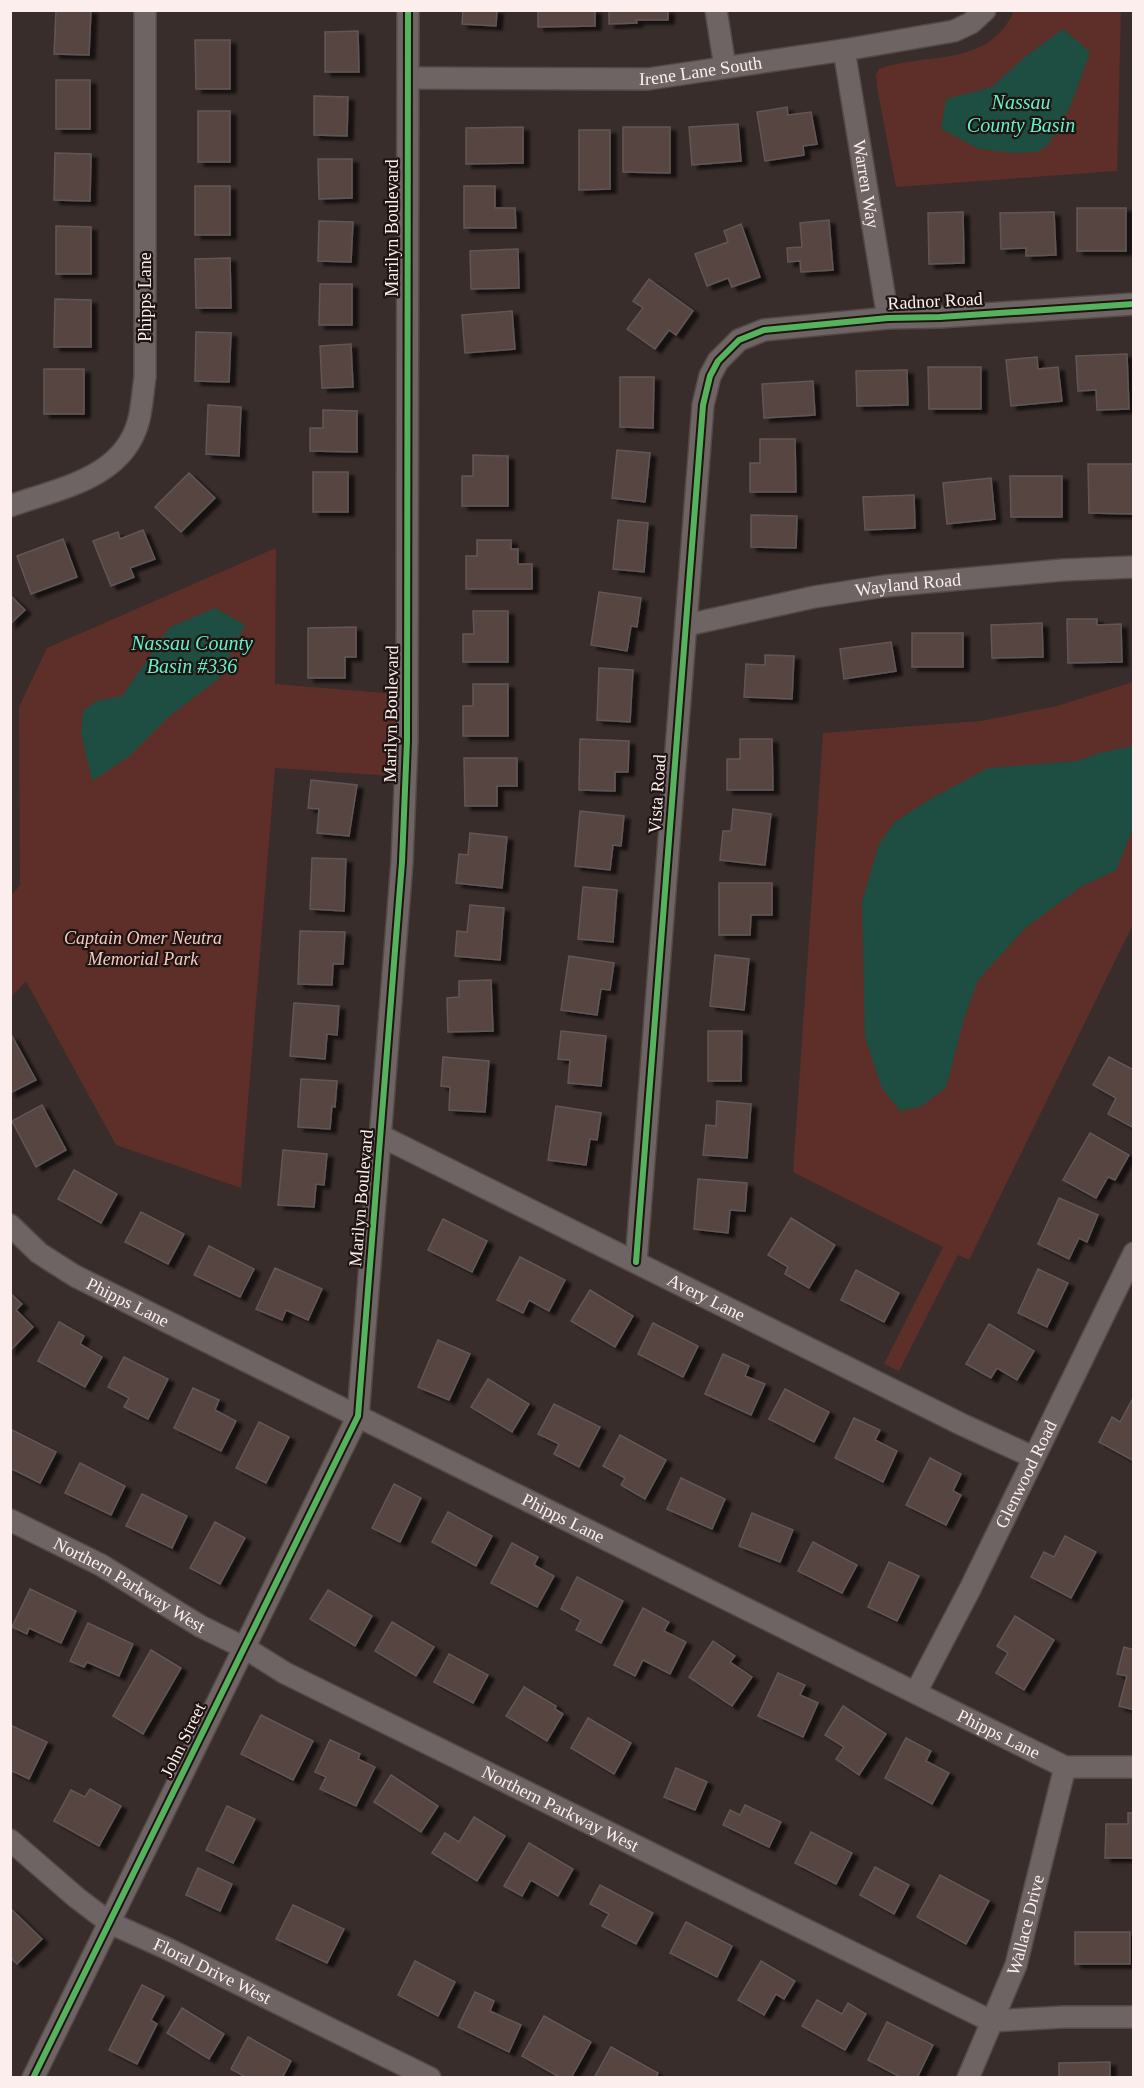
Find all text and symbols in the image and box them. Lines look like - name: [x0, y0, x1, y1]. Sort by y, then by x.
- street label: Irene Lane South: [639, 52, 763, 89]
- water label: Nassau County Basin: [967, 91, 1075, 137]
- street label: Warren Way: [849, 139, 883, 230]
- street label: Marilyn Boulevard: [382, 159, 402, 297]
- street label: Phipps Lane: [135, 252, 155, 342]
- street label: Radnor Road: [887, 289, 983, 313]
- street label: Wayland Road: [854, 569, 962, 600]
- water label: Nassau County Basin #336: [130, 632, 253, 677]
- street label: Marilyn Boulevard: [380, 645, 402, 783]
- street label: Vista Road: [644, 754, 670, 834]
- park label: Captain Omer Neutra Memorial Park: [64, 928, 222, 969]
- street label: Marilyn Boulevard: [345, 1129, 377, 1267]
- street label: Avery Lane: [664, 1270, 748, 1325]
- street label: Phipps Lane: [83, 1273, 172, 1331]
- street label: Glenwood Road: [991, 1417, 1061, 1531]
- street label: Phipps Lane: [519, 1489, 608, 1547]
- street label: Northern Parkway West: [50, 1533, 208, 1637]
- street label: John Street: [156, 1699, 210, 1781]
- street label: Phipps Lane: [954, 1705, 1043, 1763]
- street label: Northern Parkway West: [479, 1762, 642, 1856]
- street label: Wallace Drive: [1003, 1873, 1048, 1978]
- street label: Floral Drive West: [150, 1934, 274, 2008]

